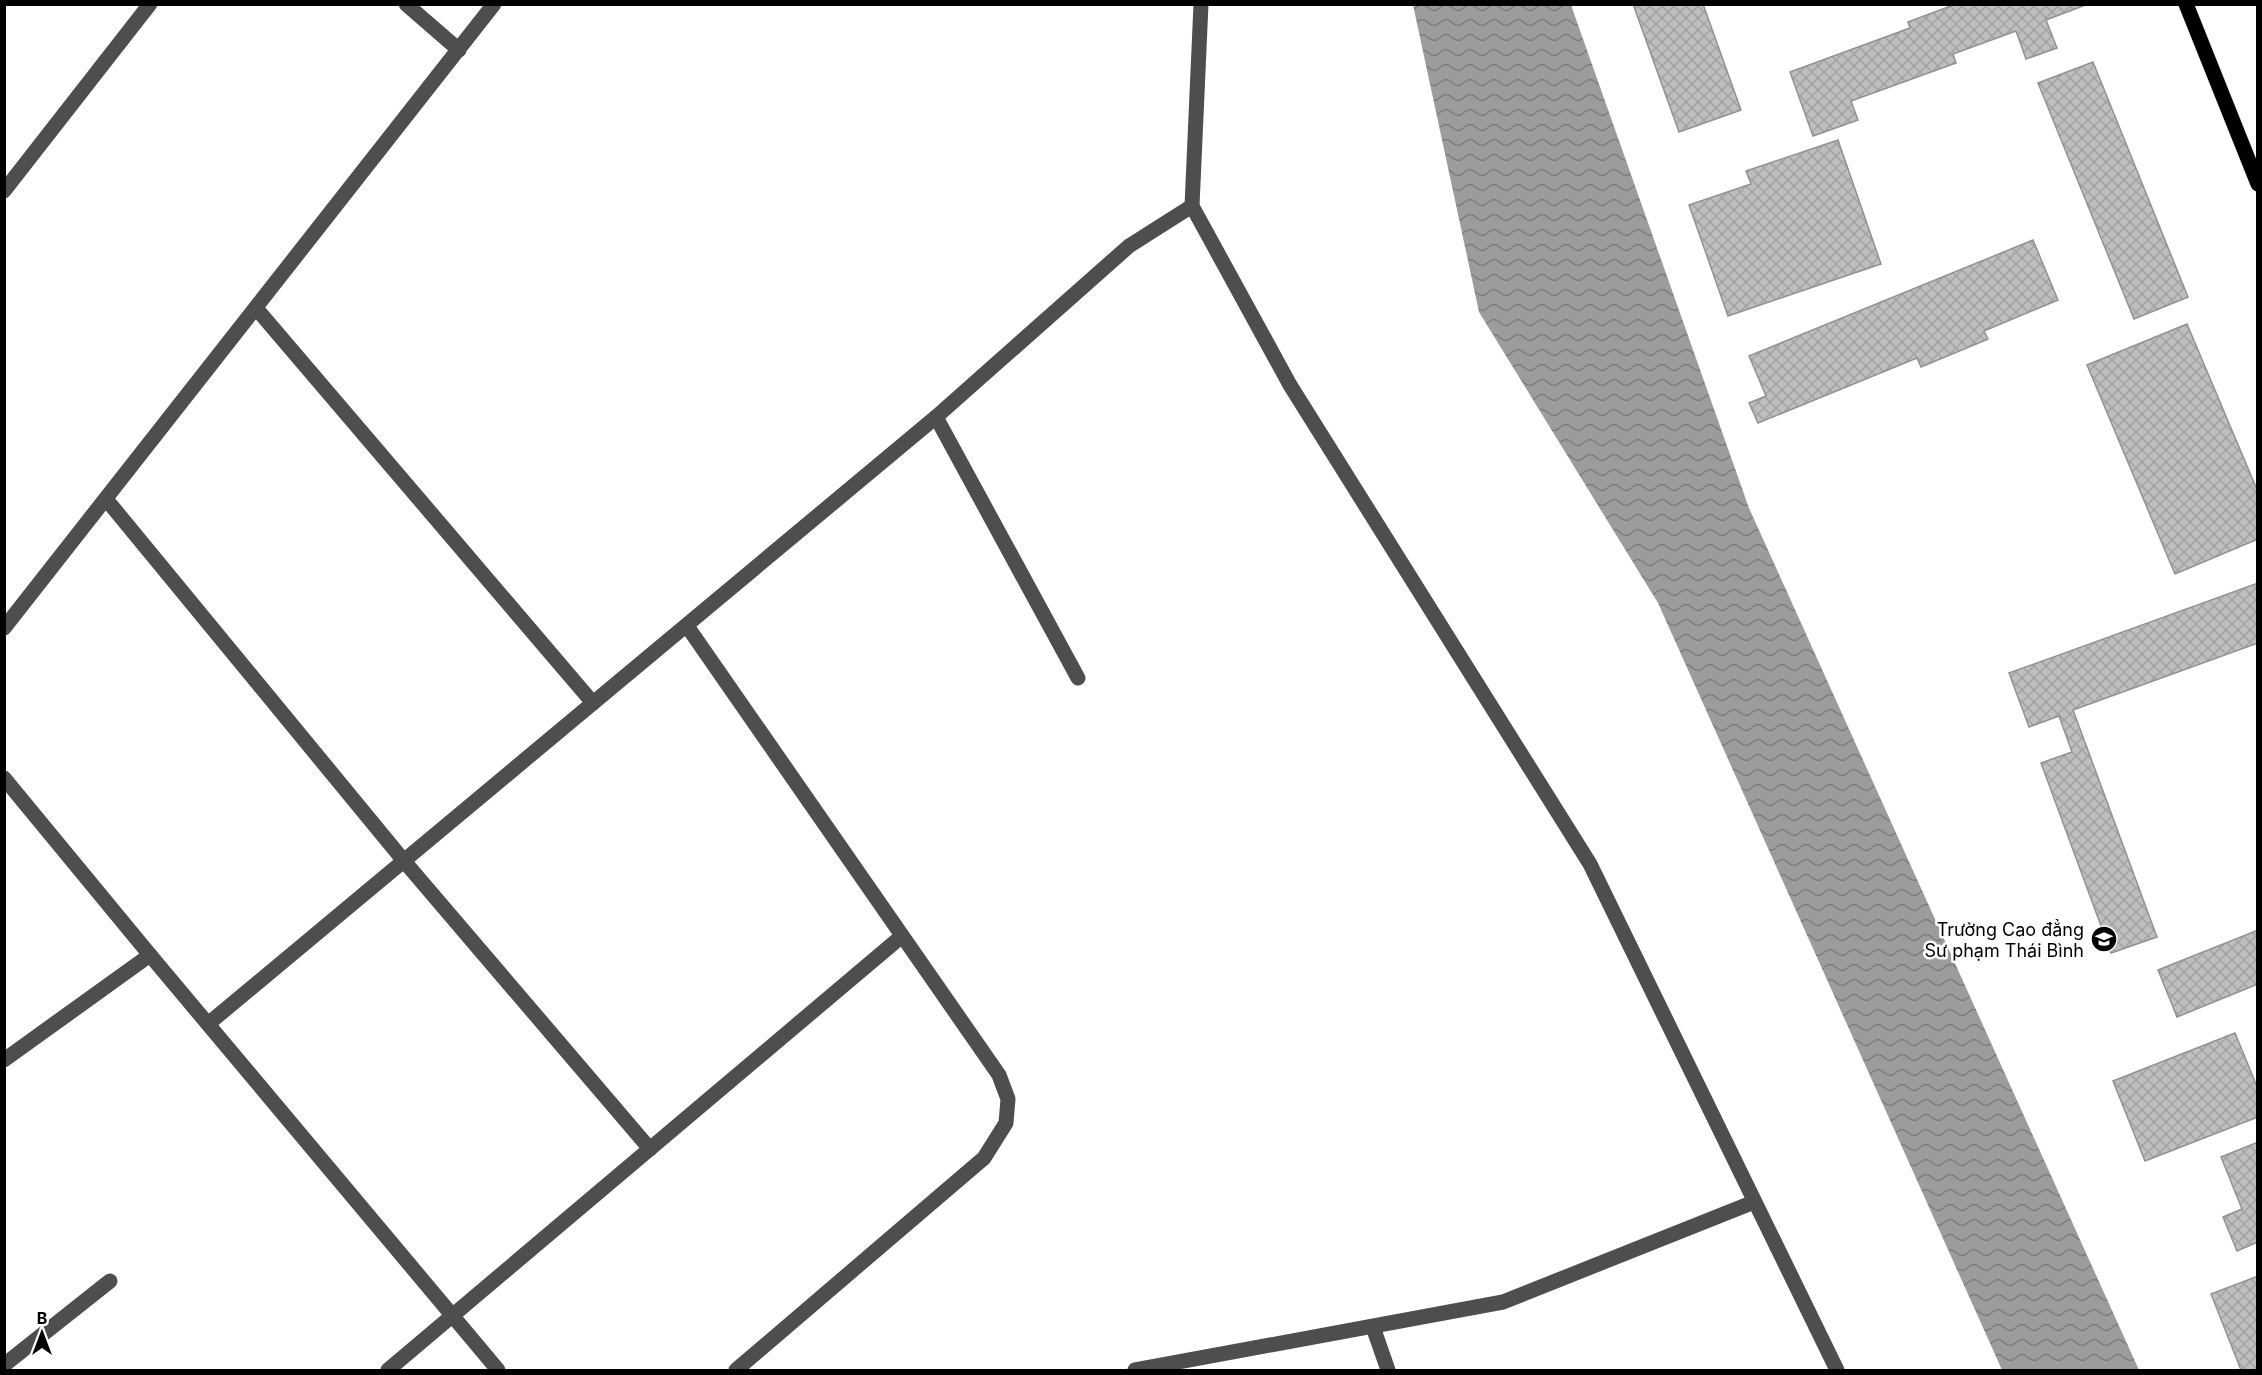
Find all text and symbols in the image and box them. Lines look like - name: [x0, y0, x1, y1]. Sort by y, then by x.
- place label: Trường Cao đẳng Sư phạm Thái Bình: [1924, 919, 2084, 961]
- school or university icon: Trường Cao đẳng Sư phạm Thái Bình: [2089, 924, 2119, 954]
- north arrow: [12, 1303, 72, 1363]
- text: B: [37, 1308, 47, 1328]

